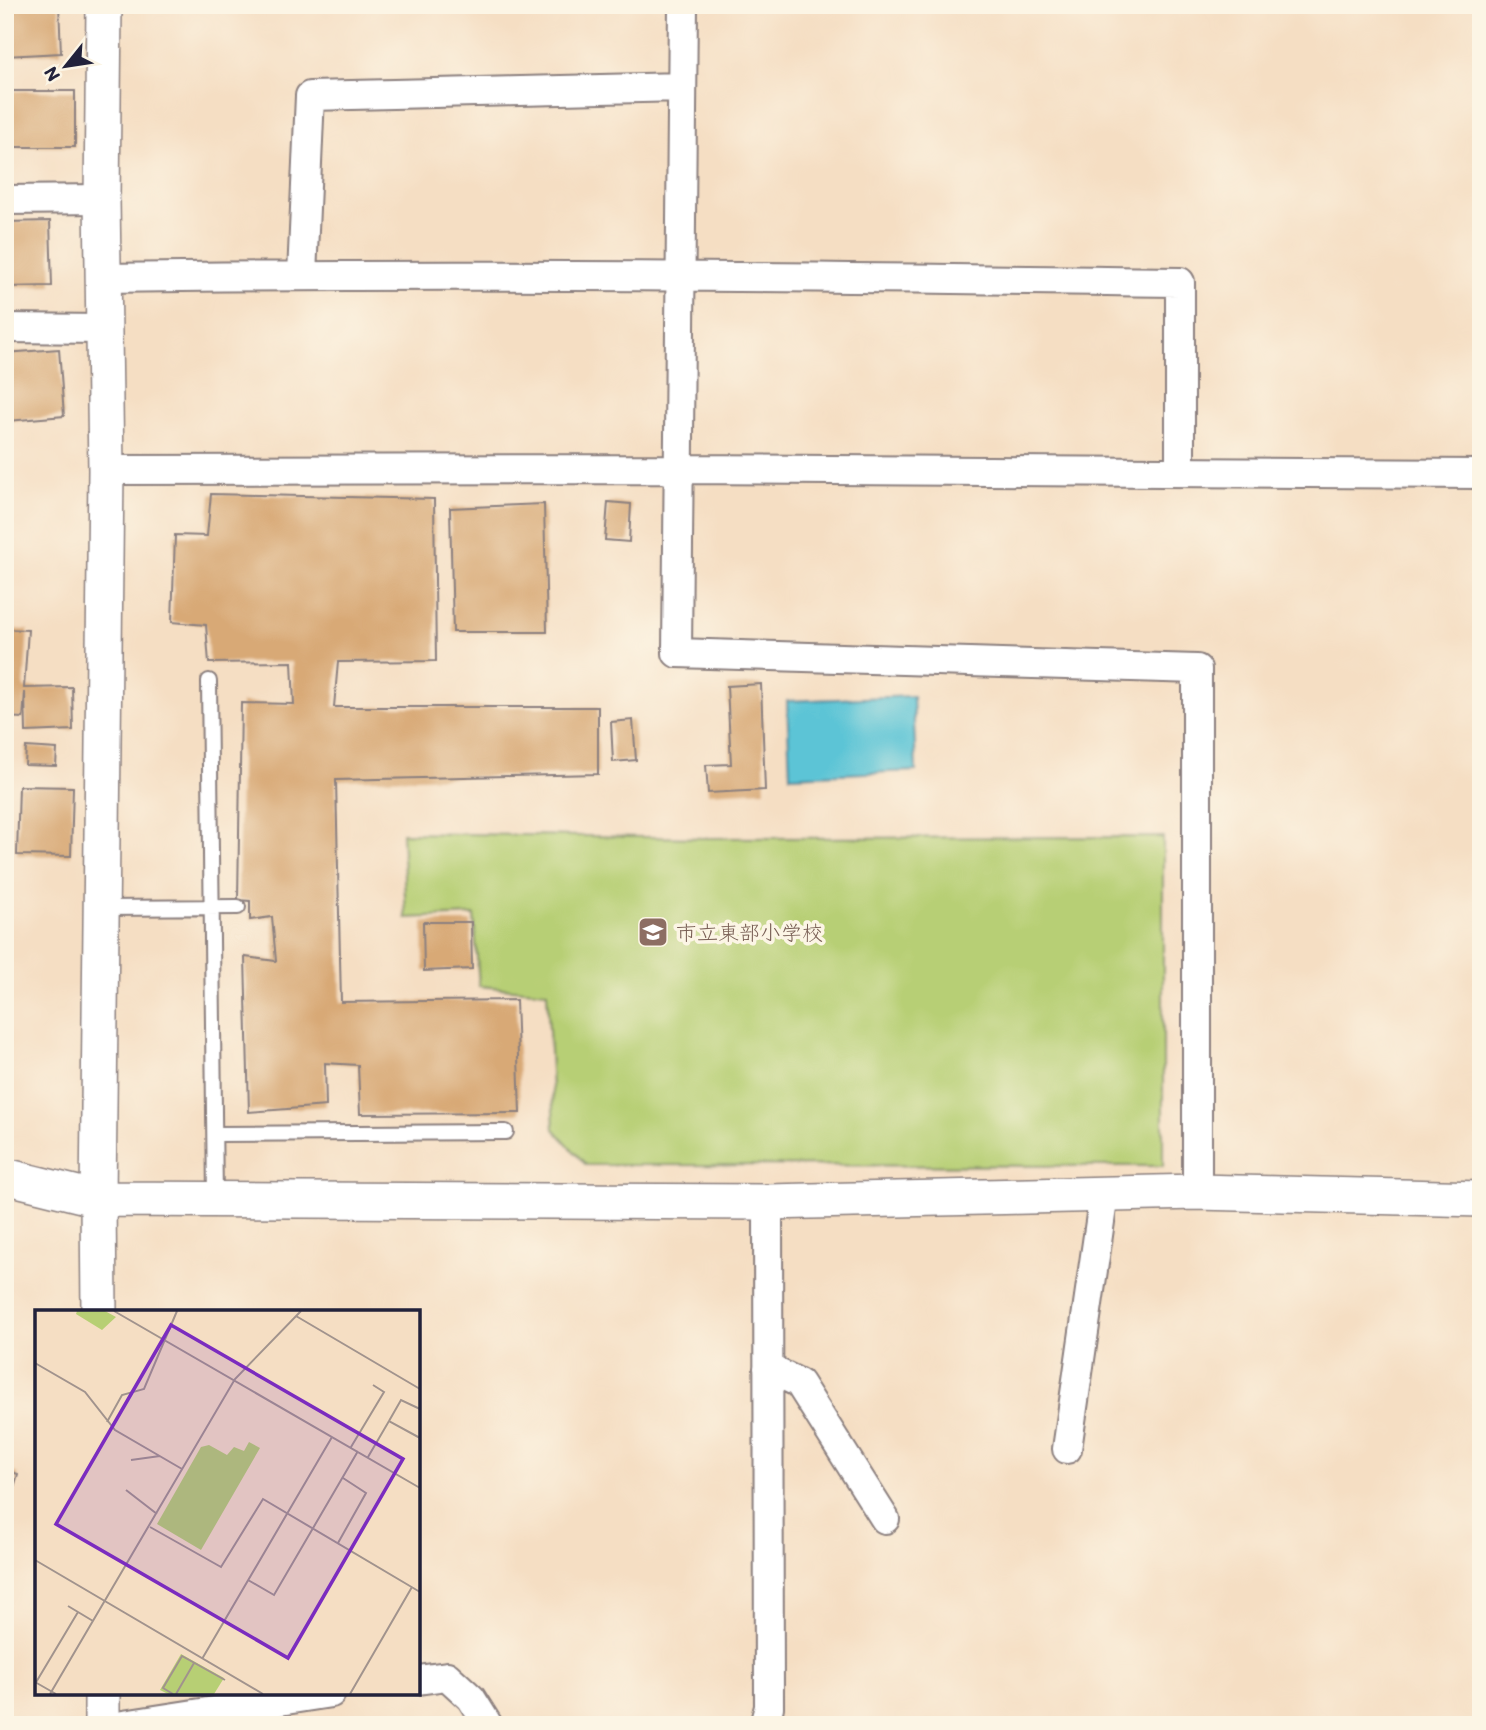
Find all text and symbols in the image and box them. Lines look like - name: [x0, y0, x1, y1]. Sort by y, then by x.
- north arrow: [32, 32, 102, 102]
- text: N: [39, 63, 65, 86]
- school or university icon: 市立東部小学校: [636, 915, 670, 949]
- place label: 市立東部小学校: [676, 920, 823, 945]
- inset map: [35, 1310, 420, 1695]

